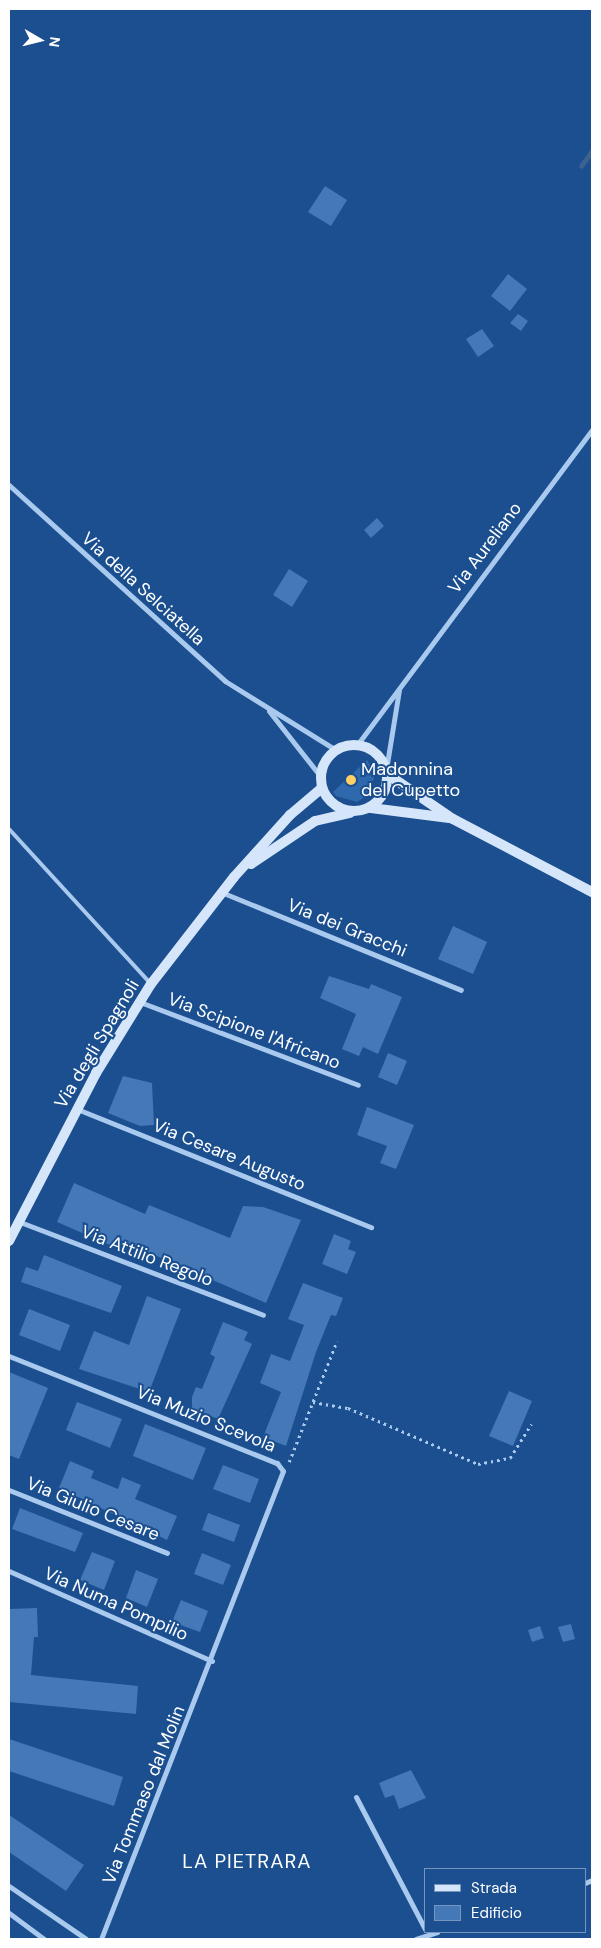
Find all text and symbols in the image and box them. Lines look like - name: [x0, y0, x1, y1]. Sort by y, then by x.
- north arrow: [15, 15, 65, 65]
- text: N: [45, 36, 64, 48]
- street label: Via Aureliano: [444, 498, 526, 598]
- street label: Via della Selciatella: [77, 528, 209, 650]
- place label: Madonnina del Cupetto: [361, 759, 460, 802]
- marker: Madonnina del Cupetto: [345, 774, 357, 786]
- street label: Via dei Gracchi: [284, 894, 410, 962]
- street label: Via degli Spagnoli: [50, 976, 144, 1112]
- street label: Via Scipione l'Africano: [165, 988, 343, 1074]
- street label: Via Cesare Augusto: [149, 1114, 309, 1196]
- street label: Via Attilio Regolo: [78, 1221, 216, 1291]
- street label: Via Muzio Scevola: [133, 1381, 279, 1457]
- street label: Via Giulio Cesare: [23, 1472, 163, 1546]
- street label: Via Numa Pompilio: [41, 1563, 191, 1645]
- street label: Via Tommaso dal Molin: [98, 1702, 190, 1888]
- district label: LA PIETRARA: [181, 1849, 313, 1873]
- legend: [424, 1868, 586, 1933]
- text: Strada: [471, 1878, 517, 1898]
- text: Edificio: [471, 1903, 522, 1923]

